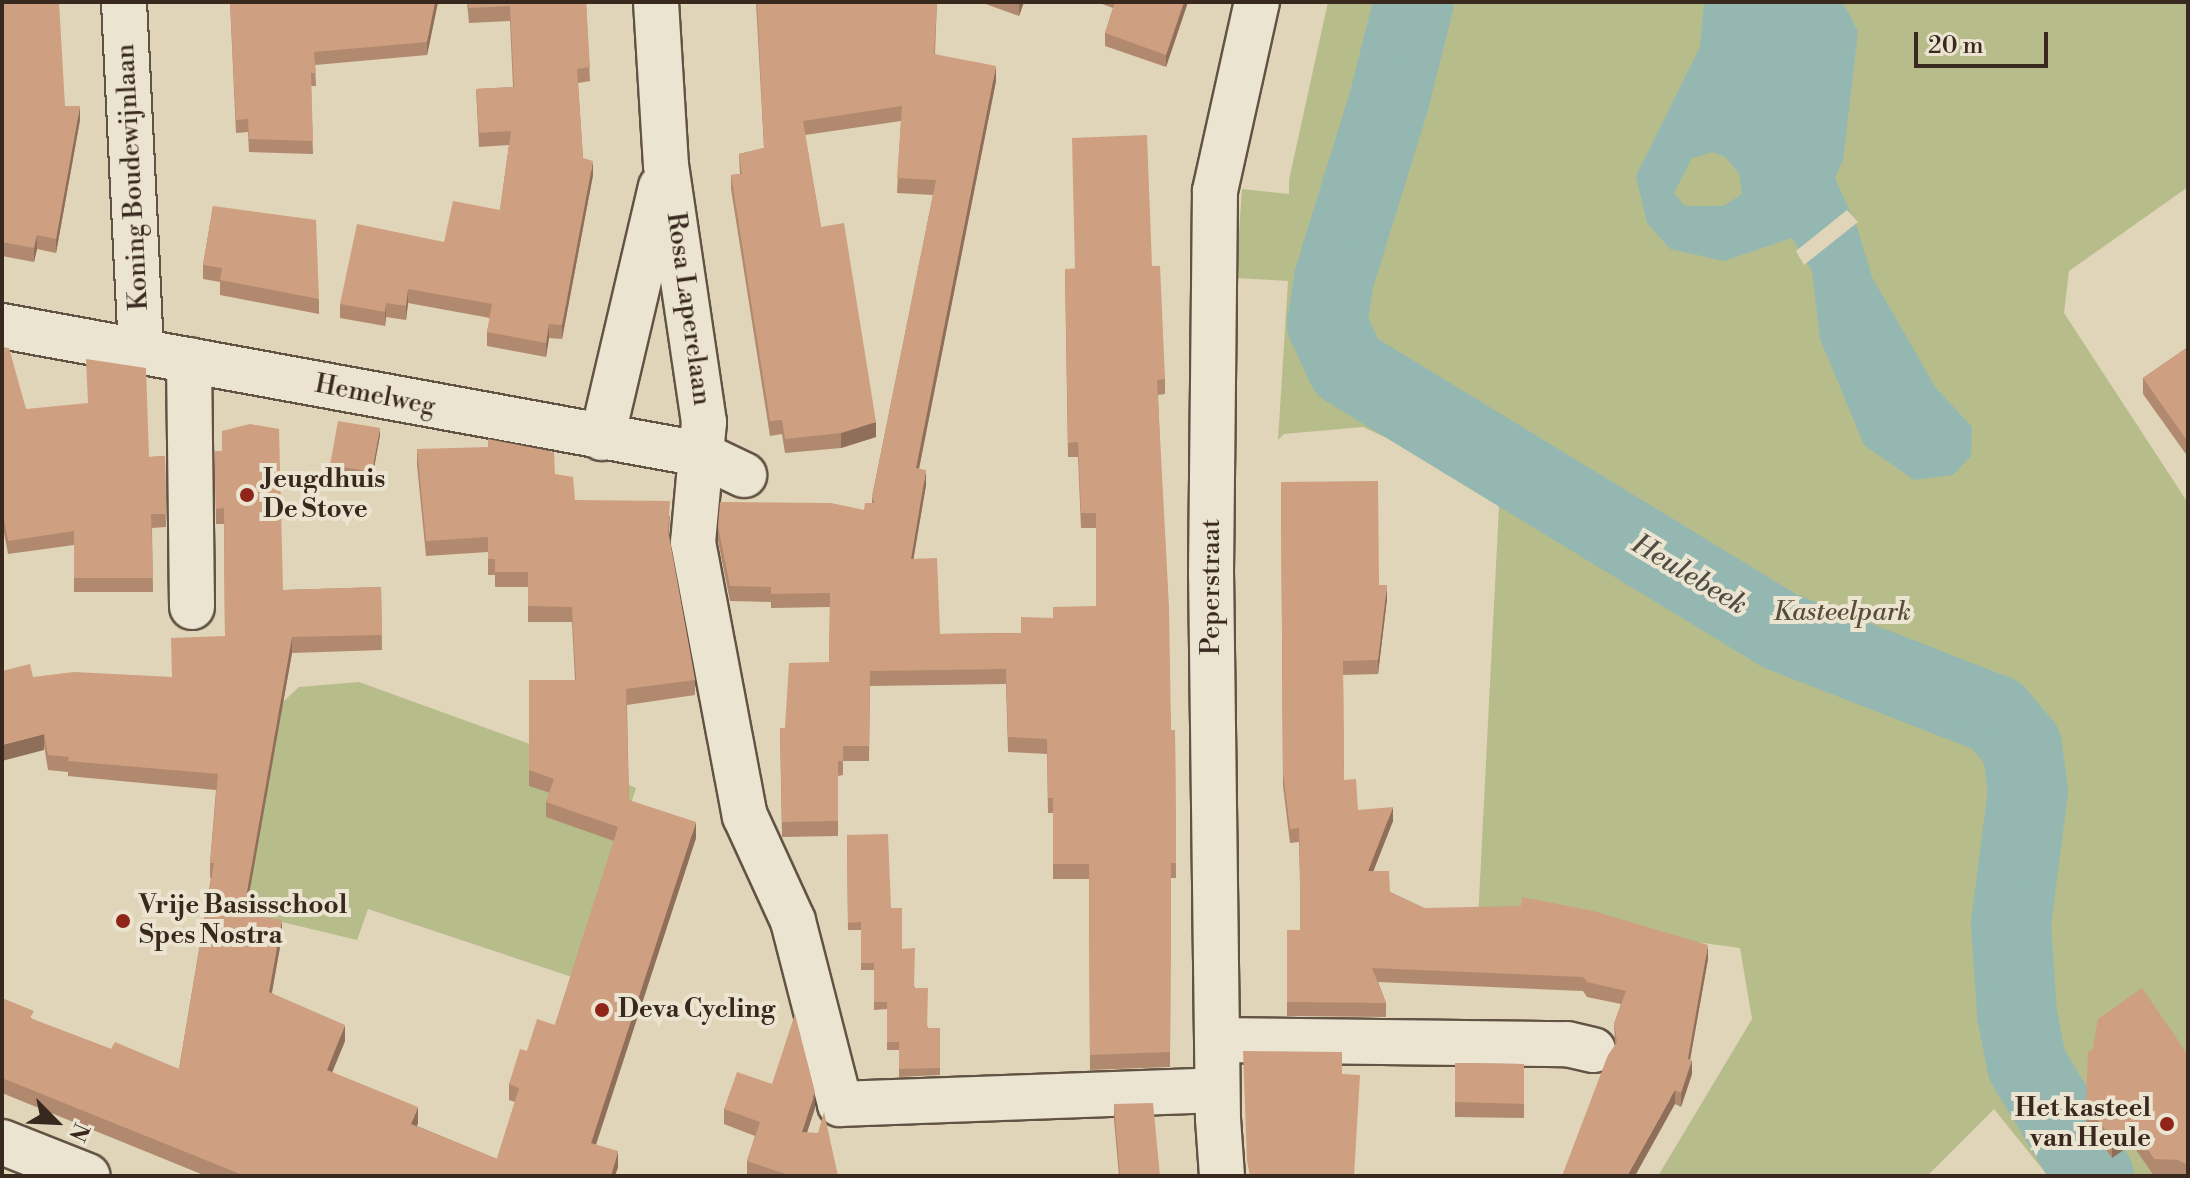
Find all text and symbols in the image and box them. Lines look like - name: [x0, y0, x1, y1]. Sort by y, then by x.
- scale bar: [1918, 16, 2052, 66]
- text: 20 m: [1928, 31, 1984, 61]
- street label: Koning Boudewijnlaan: [110, 43, 156, 311]
- street label: Rosa Laperelaan: [659, 211, 717, 407]
- street label: Hemelweg: [312, 369, 438, 423]
- place label: Jeugdhuis De Stove: [263, 464, 386, 526]
- marker: Jeugdhuis De Stove: [238, 486, 256, 504]
- street label: Peperstraat: [1196, 519, 1228, 655]
- water label: Heulebeek: [1625, 528, 1753, 622]
- park label: Kasteelpark: [1773, 597, 1911, 629]
- place label: Vrije Basisschool Spes Nostra: [139, 890, 347, 952]
- marker: Vrije Basisschool Spes Nostra: [114, 912, 132, 930]
- place label: Deva Cycling: [618, 994, 775, 1026]
- marker: Deva Cycling: [593, 1001, 611, 1019]
- north arrow: [16, 1082, 96, 1162]
- place label: Het kasteel van Heule: [2015, 1093, 2151, 1154]
- marker: Het kasteel van Heule: [2158, 1115, 2176, 1133]
- text: N: [63, 1119, 94, 1145]

